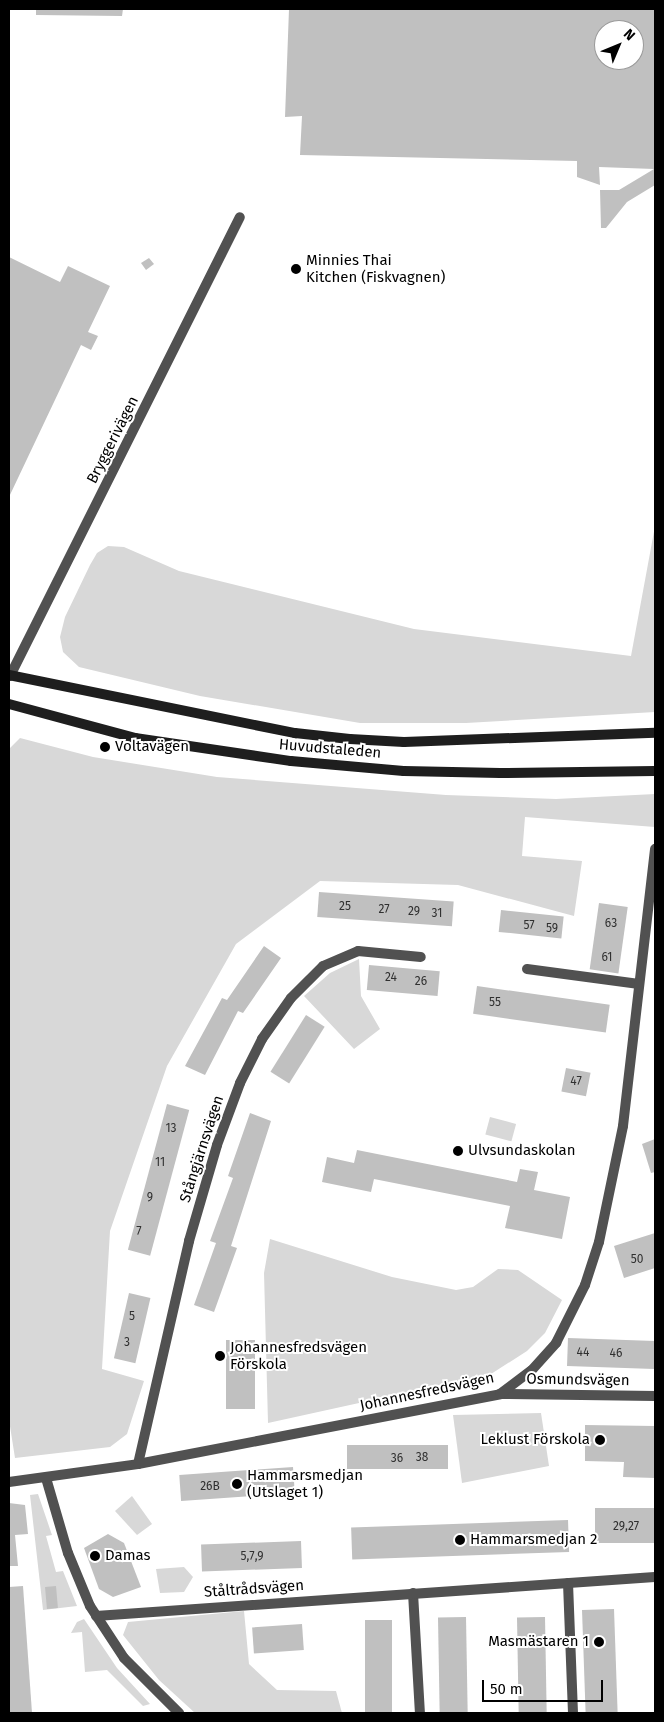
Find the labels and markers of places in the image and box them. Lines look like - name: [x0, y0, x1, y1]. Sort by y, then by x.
- place label: Minnies Thai Kitchen (Fiskvagnen): [306, 251, 445, 286]
- marker: Minnies Thai Kitchen (Fiskvagnen): [290, 263, 302, 275]
- place label: Voltavägen: [115, 738, 189, 756]
- marker: Voltavägen: [99, 741, 111, 753]
- place label: Ulvsundaskolan: [468, 1142, 576, 1160]
- marker: Ulvsundaskolan: [452, 1145, 464, 1157]
- place label: Johannesfredsvägen Förskola: [230, 1338, 367, 1373]
- marker: Johannesfredsvägen Förskola: [214, 1350, 226, 1362]
- place label: Leklust Förskola: [481, 1431, 590, 1449]
- marker: Leklust Förskola: [594, 1434, 606, 1446]
- place label: Hammarsmedjan (Utslaget 1): [247, 1466, 363, 1501]
- marker: Hammarsmedjan (Utslaget 1): [231, 1478, 243, 1490]
- place label: Hammarsmedjan 2: [470, 1531, 597, 1549]
- marker: Hammarsmedjan 2: [454, 1534, 466, 1546]
- place label: Damas: [105, 1547, 151, 1565]
- marker: Damas: [89, 1550, 101, 1562]
- place label: Masmästaren 1: [488, 1633, 589, 1651]
- marker: Masmästaren 1: [593, 1636, 605, 1648]

